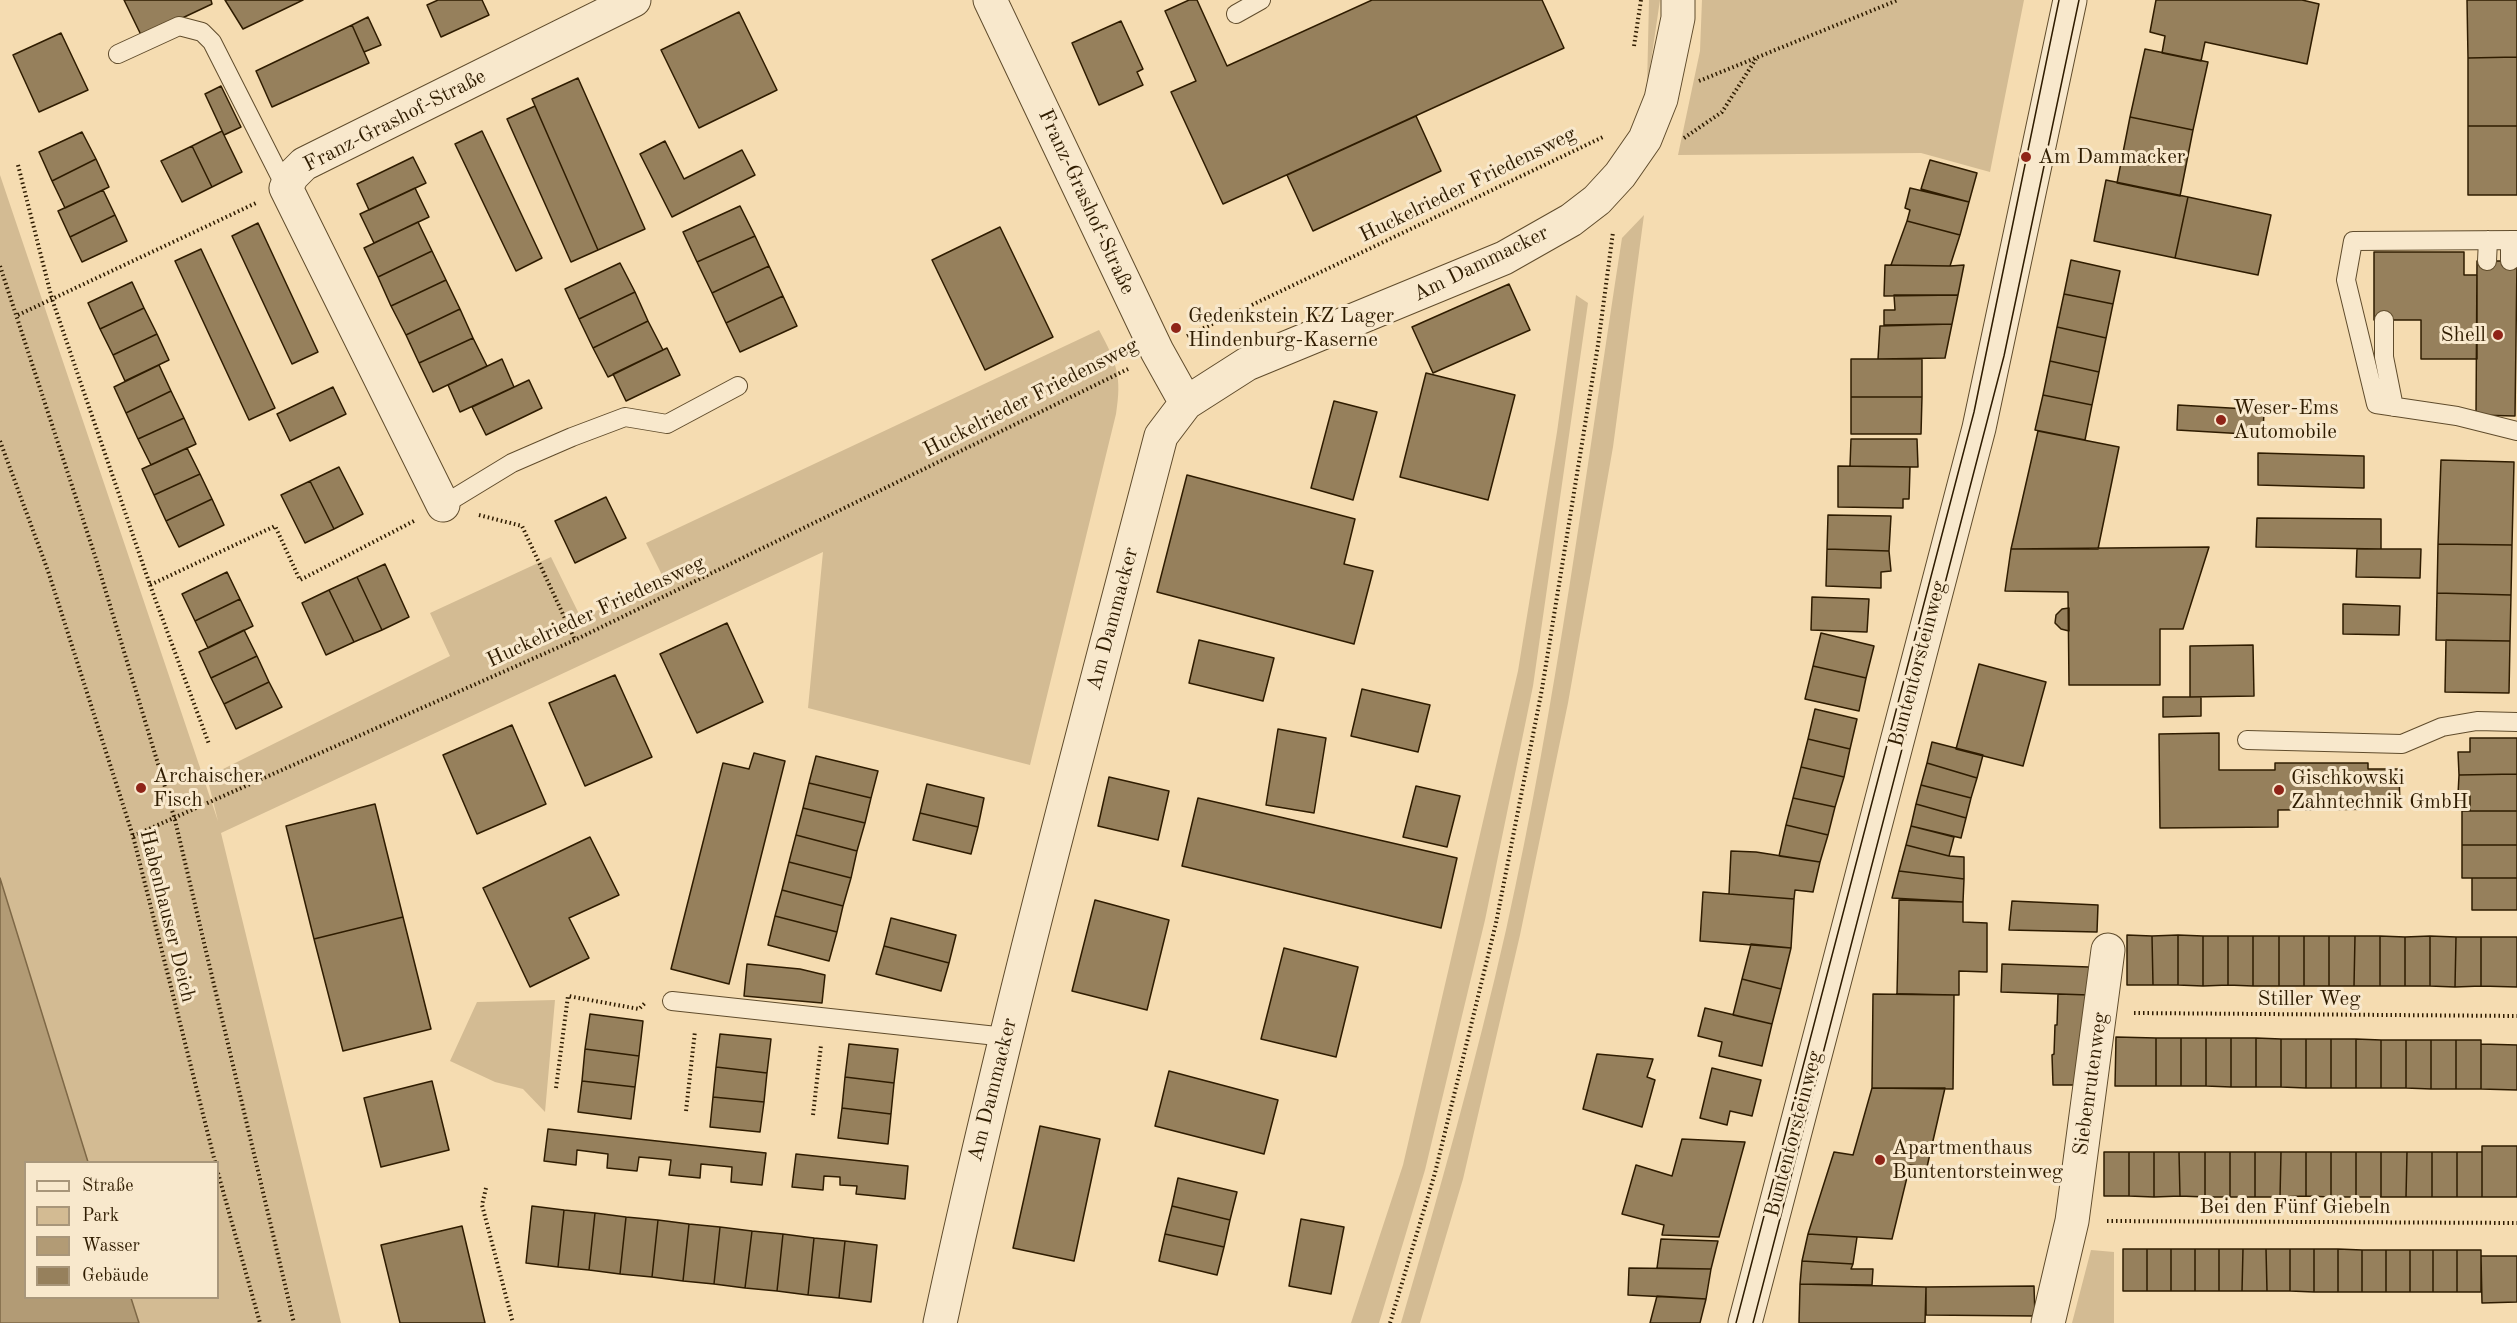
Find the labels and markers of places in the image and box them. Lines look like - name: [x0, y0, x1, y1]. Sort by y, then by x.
- place label: Am Dammacker: [2038, 144, 2185, 170]
- marker: Am Dammacker: [2019, 150, 2033, 164]
- place label: Gedenkstein KZ Lager Hindenburg-Kaserne: [1188, 303, 1394, 353]
- marker: Gedenkstein KZ Lager Hindenburg-Kaserne: [1169, 321, 1183, 335]
- place label: Shell: [2441, 322, 2486, 348]
- marker: Shell: [2491, 328, 2505, 342]
- place label: Weser-Ems Automobile: [2233, 395, 2339, 445]
- marker: Weser-Ems Automobile: [2214, 413, 2228, 427]
- place label: Archaischer Fisch: [153, 763, 262, 813]
- place label: Gischkowski Zahntechnik GmbH: [2291, 765, 2468, 815]
- marker: Archaischer Fisch: [134, 781, 148, 795]
- marker: Gischkowski Zahntechnik GmbH: [2272, 783, 2286, 797]
- place label: Apartmenthaus Buntentorsteinweg: [1892, 1135, 2063, 1185]
- marker: Apartmenthaus Buntentorsteinweg: [1873, 1153, 1887, 1167]

